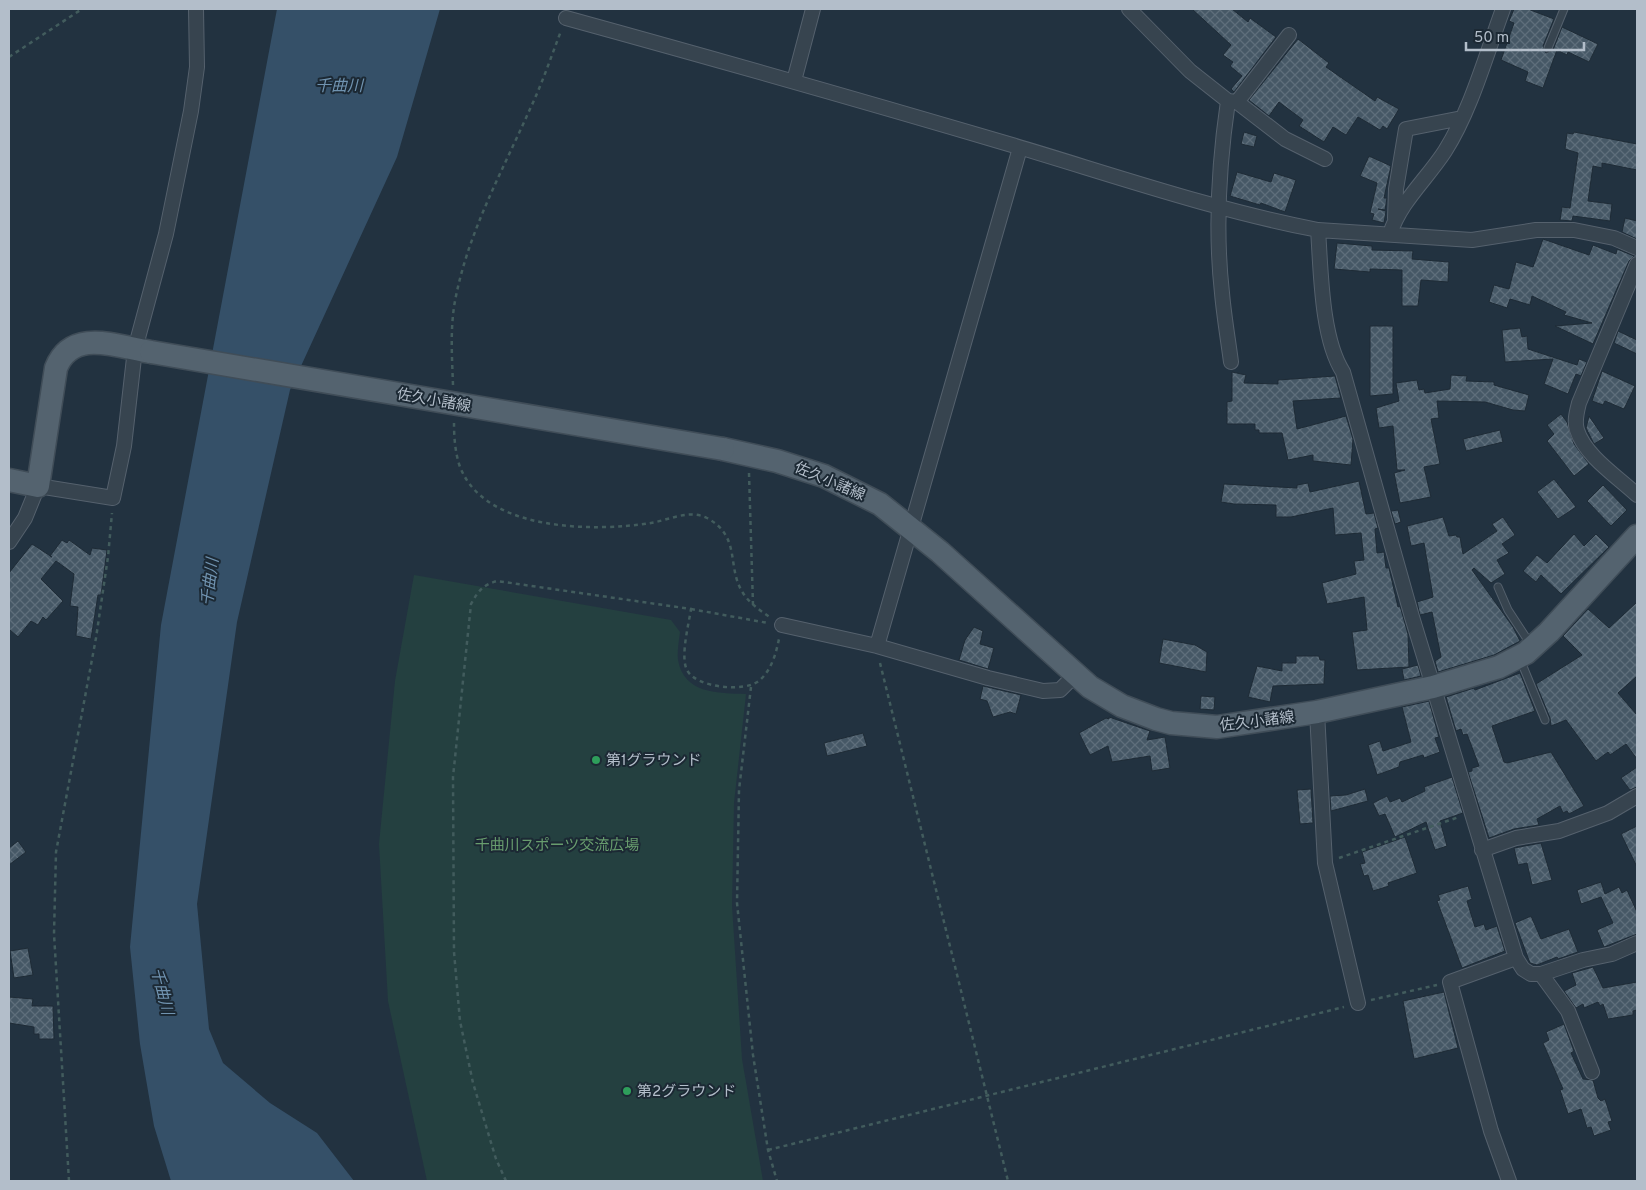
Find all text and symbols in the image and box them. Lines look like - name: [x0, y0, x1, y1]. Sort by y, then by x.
- scale bar: [1466, 20, 1584, 52]
- text: 50 m: [1474, 29, 1509, 48]
- water label: 千曲川: [315, 77, 365, 97]
- street label: 佐久小諸線: [395, 386, 472, 417]
- street label: 佐久小諸線: [791, 459, 868, 506]
- water label: 千曲川: [198, 555, 224, 607]
- street label: 佐久小諸線: [1219, 708, 1296, 736]
- place label: 第1グラウンド: [606, 752, 702, 771]
- marker: 第1グラウンド: [590, 754, 602, 766]
- park label: 千曲川スポーツ交流広場: [475, 837, 639, 856]
- water label: 千曲川: [146, 966, 177, 1019]
- place label: 第2グラウンド: [637, 1083, 736, 1102]
- marker: 第2グラウンド: [621, 1085, 633, 1097]

